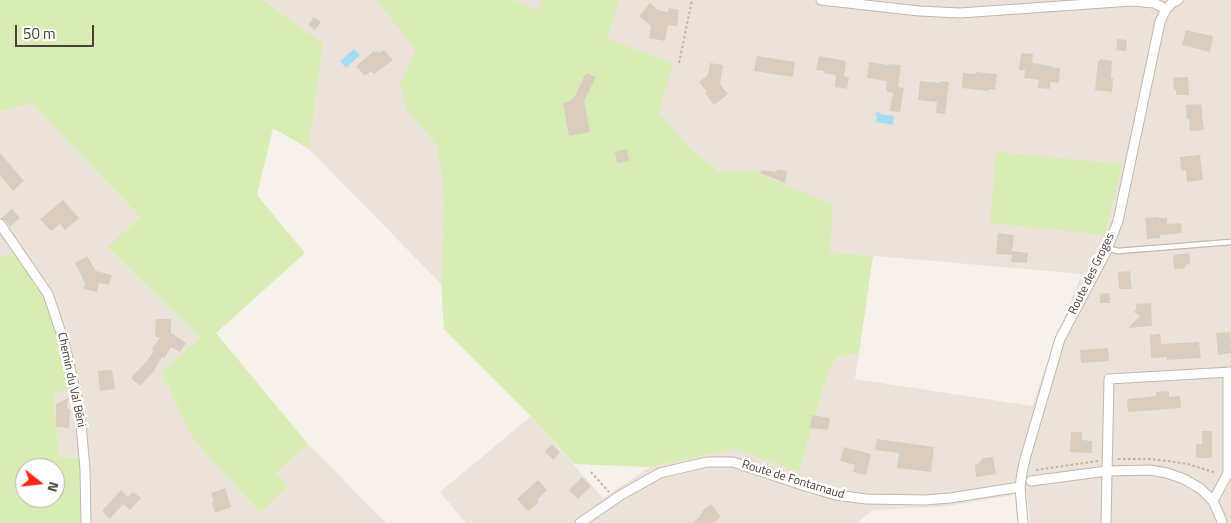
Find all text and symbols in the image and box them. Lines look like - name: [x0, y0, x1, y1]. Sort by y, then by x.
- scale bar: [18, 15, 96, 47]
- text: 50 m: [23, 22, 56, 45]
- street label: Route des Groges: [1066, 231, 1118, 317]
- street label: Chemin du Val Béni: [54, 331, 88, 429]
- north arrow: [15, 458, 65, 508]
- street label: Route de Fontarnaud: [740, 458, 846, 502]
- text: N: [43, 479, 65, 495]

